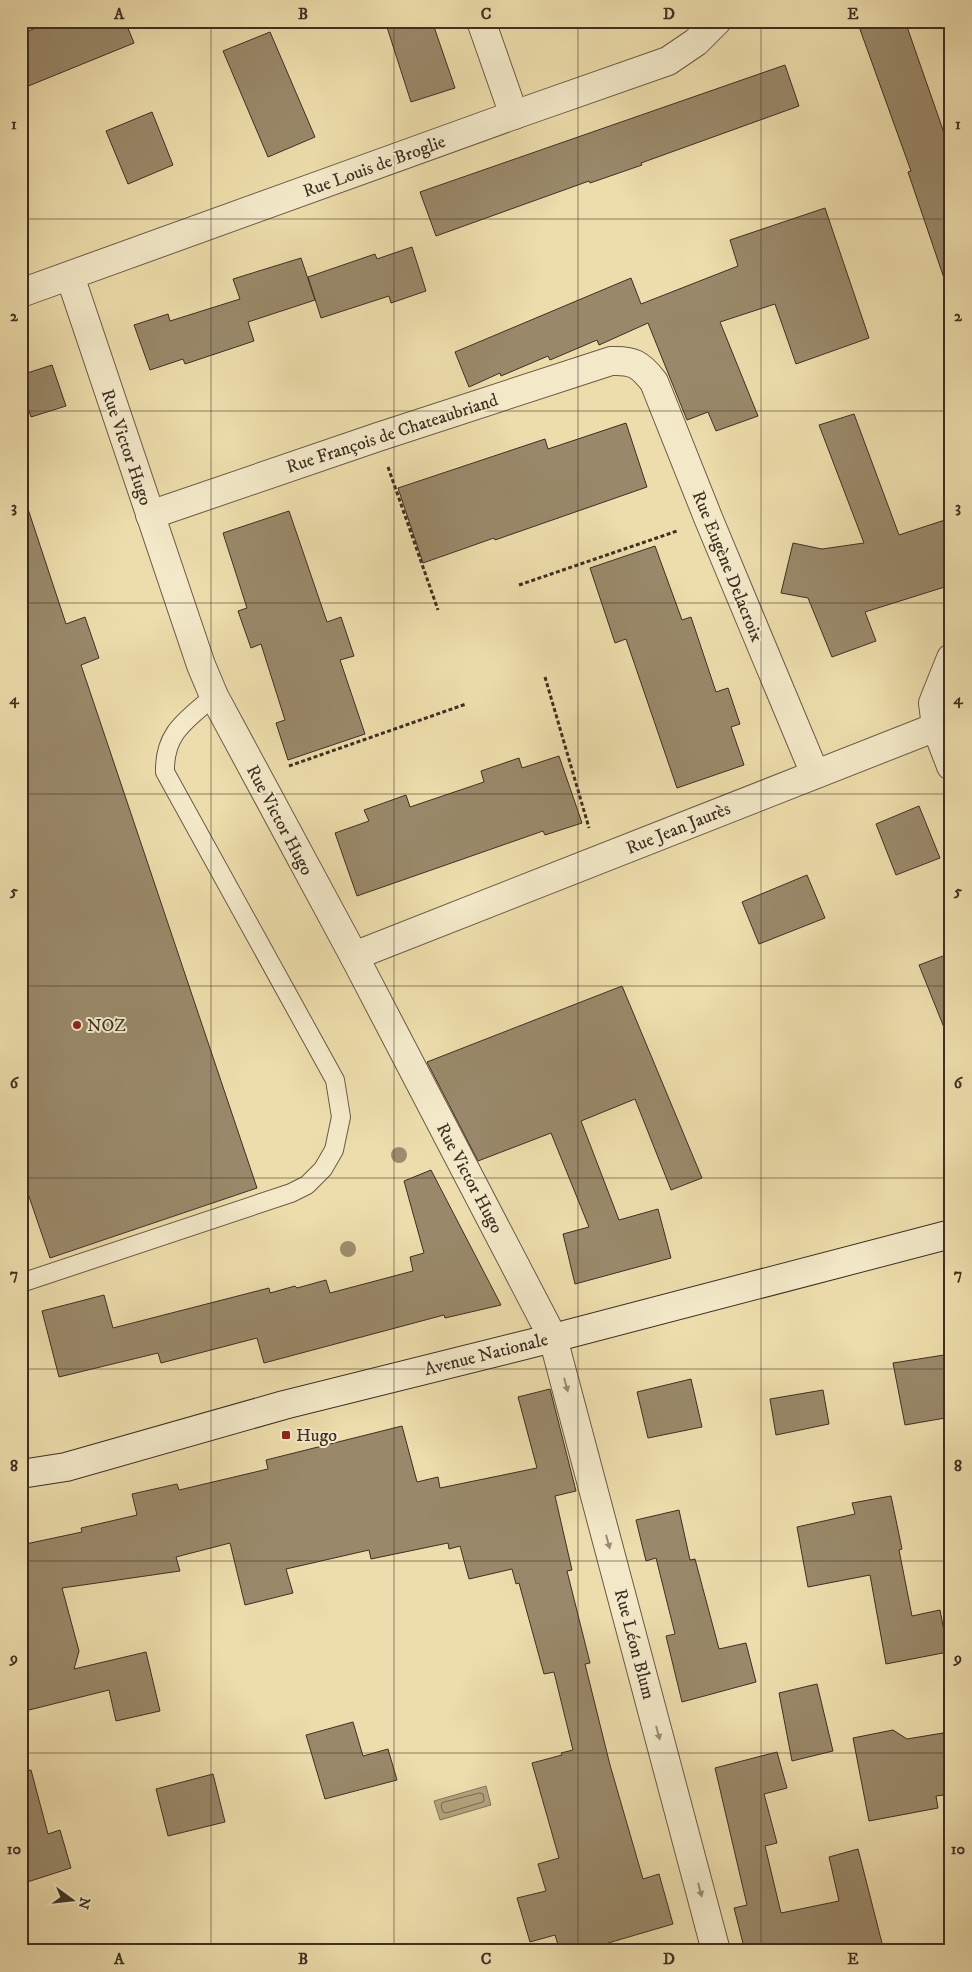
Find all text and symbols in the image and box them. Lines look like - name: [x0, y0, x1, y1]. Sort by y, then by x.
- text: A: [113, 4, 125, 24]
- text: B: [298, 4, 308, 24]
- text: C: [481, 4, 491, 24]
- text: D: [663, 4, 675, 24]
- text: E: [847, 4, 859, 24]
- text: 1: [11, 114, 17, 134]
- text: 1: [955, 114, 961, 134]
- street label: Rue Louis de Broglie: [300, 131, 449, 203]
- text: 2: [10, 306, 19, 326]
- text: 2: [954, 306, 963, 326]
- street label: Rue Victor Hugo: [96, 386, 156, 509]
- street label: Rue François de Chateaubriand: [284, 389, 501, 479]
- street label: Rue Eugène Delacroix: [687, 488, 767, 645]
- text: 3: [11, 497, 17, 517]
- text: 3: [955, 497, 961, 517]
- text: 4: [8, 689, 19, 709]
- text: 4: [952, 689, 963, 709]
- street label: Rue Victor Hugo: [241, 762, 318, 880]
- street label: Rue Jean Jaurès: [623, 798, 734, 860]
- text: 5: [9, 881, 18, 901]
- text: 5: [953, 881, 962, 901]
- place label: NOZ: [87, 1015, 126, 1037]
- marker: NOZ: [71, 1019, 83, 1031]
- text: 6: [10, 1073, 20, 1093]
- text: 6: [954, 1073, 964, 1093]
- street label: Rue Victor Hugo: [431, 1120, 508, 1238]
- text: 7: [10, 1264, 18, 1284]
- text: 7: [954, 1264, 962, 1284]
- street label: Avenue Nationale: [422, 1329, 550, 1381]
- one-way arrow: [562, 1377, 570, 1392]
- place label: Hugo: [296, 1425, 337, 1447]
- marker: Hugo: [280, 1429, 292, 1441]
- text: 8: [10, 1456, 18, 1476]
- text: 8: [954, 1456, 962, 1476]
- one-way arrow: [604, 1534, 612, 1549]
- street label: Rue Léon Blum: [609, 1587, 659, 1702]
- text: 9: [9, 1648, 18, 1668]
- text: 9: [953, 1648, 962, 1668]
- one-way arrow: [655, 1725, 663, 1740]
- text: 10: [7, 1839, 22, 1859]
- text: 10: [951, 1839, 966, 1859]
- north arrow: [48, 1874, 98, 1924]
- one-way arrow: [696, 1882, 704, 1897]
- text: N: [73, 1895, 94, 1911]
- text: A: [113, 1949, 125, 1969]
- text: B: [298, 1949, 308, 1969]
- text: C: [481, 1949, 491, 1969]
- text: D: [663, 1949, 675, 1969]
- text: E: [847, 1949, 859, 1969]

